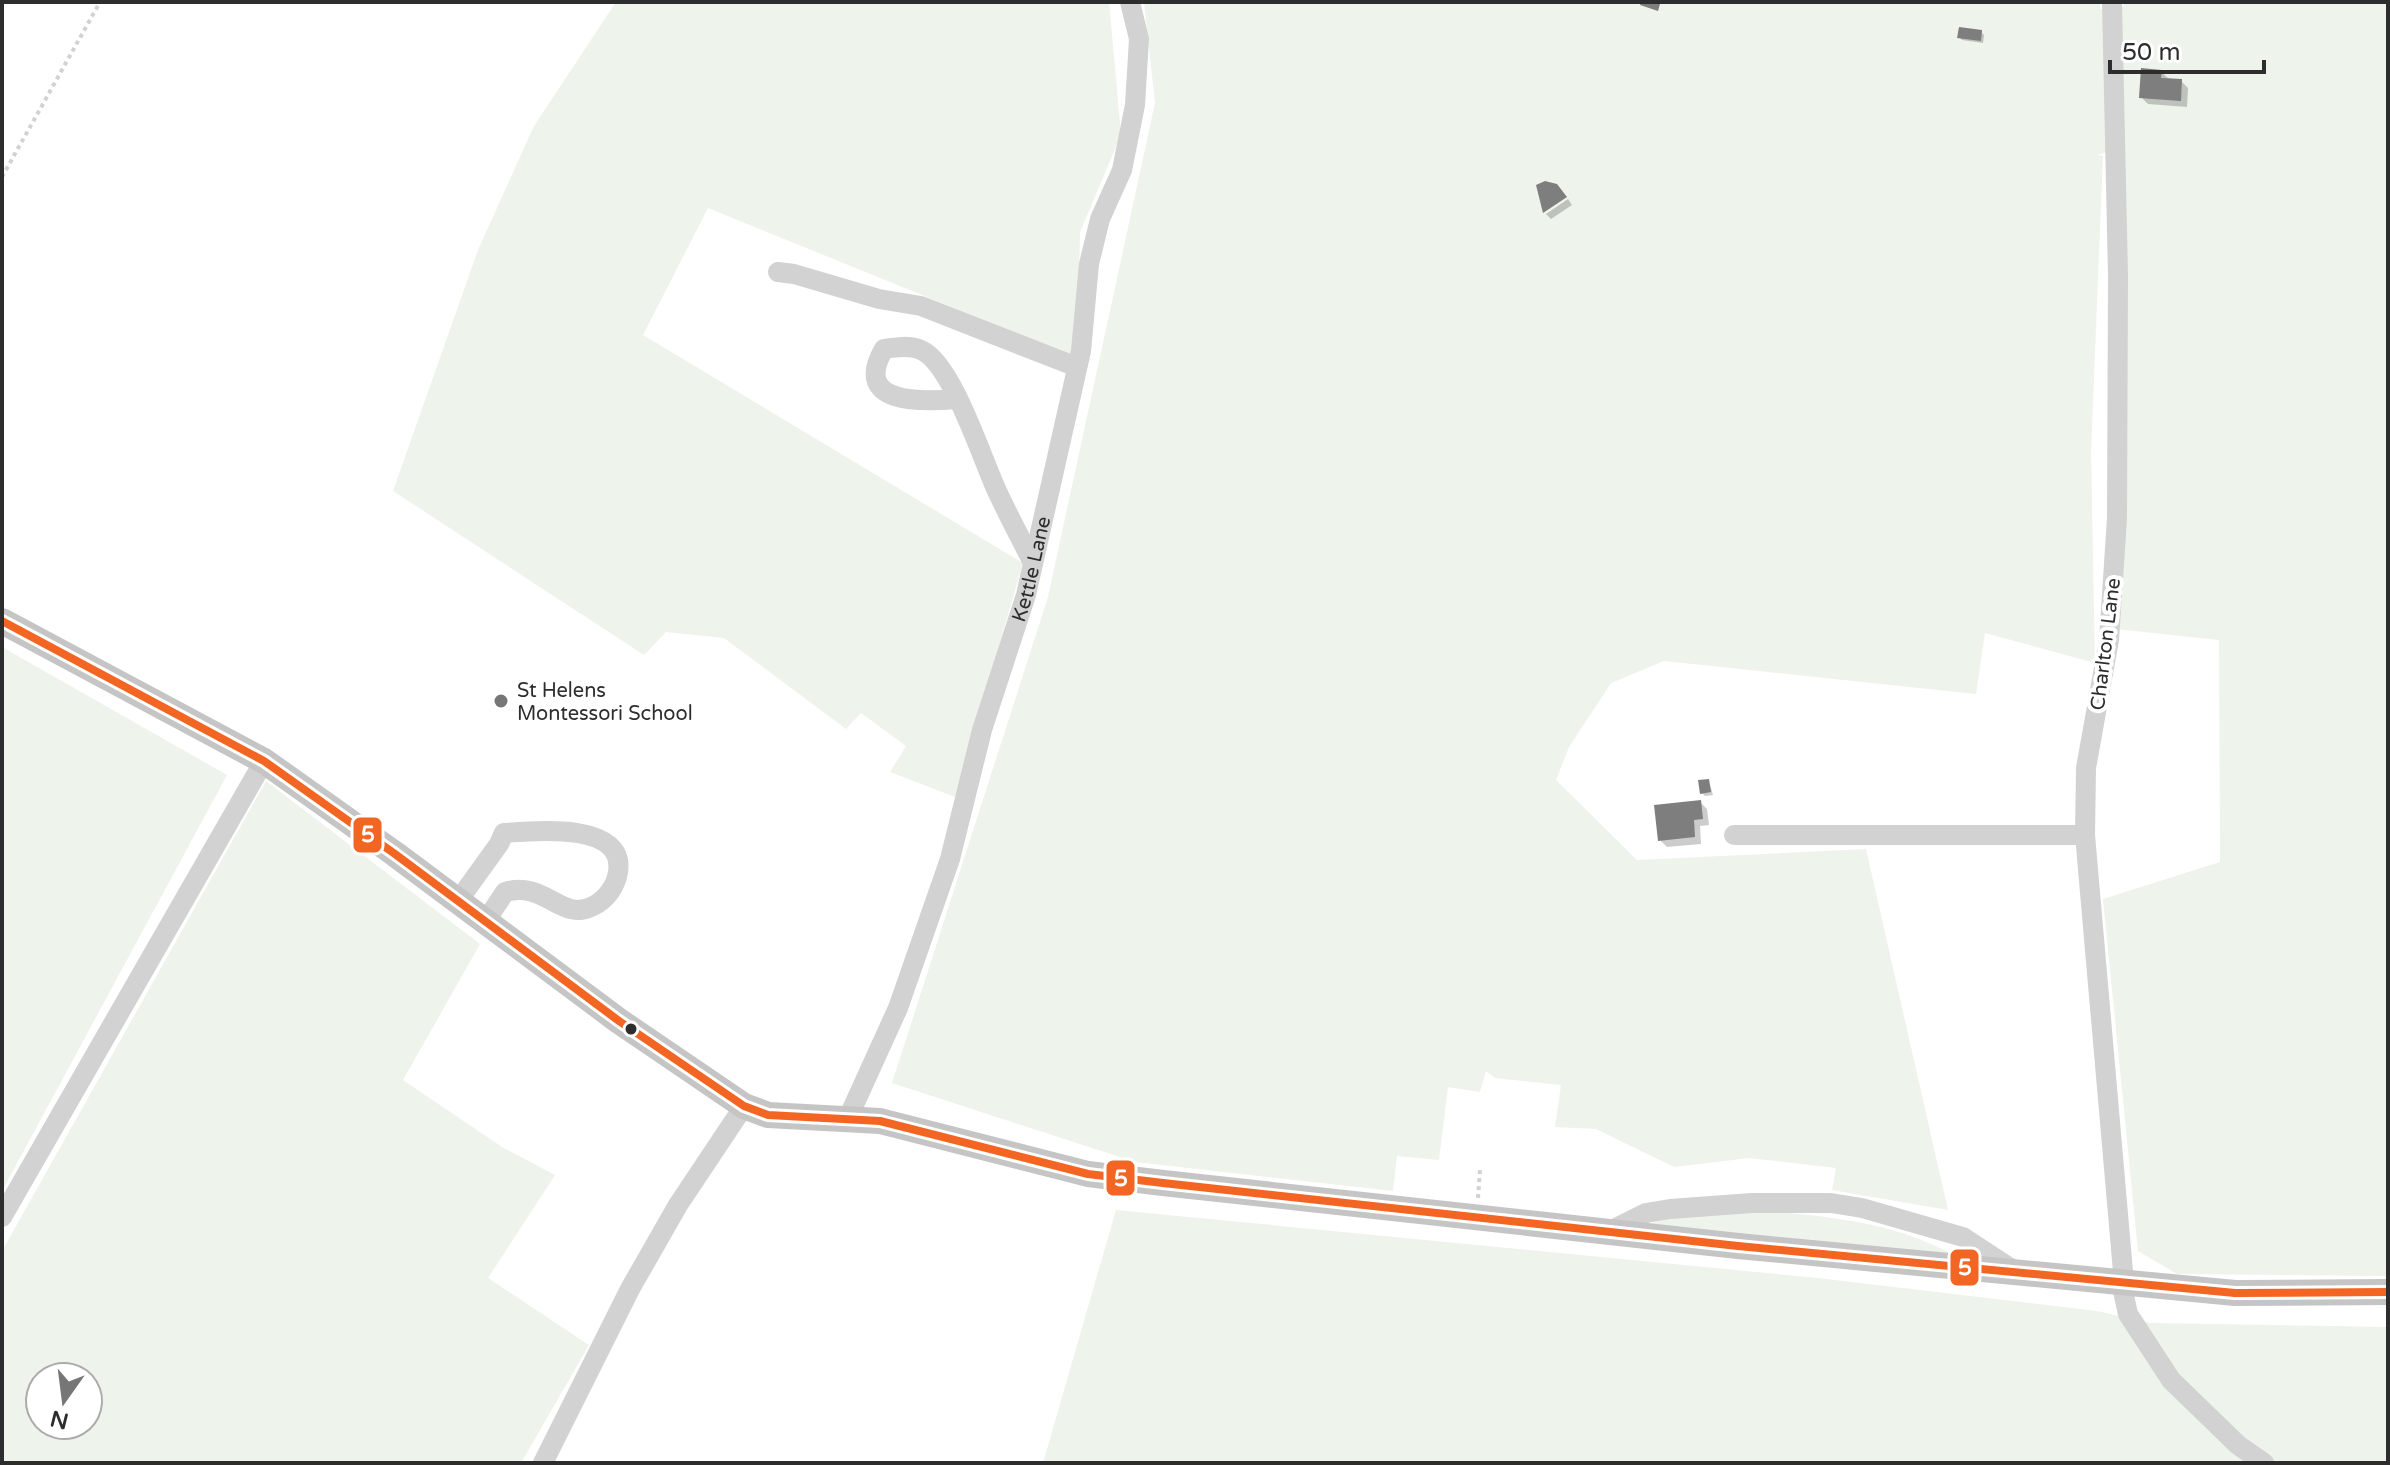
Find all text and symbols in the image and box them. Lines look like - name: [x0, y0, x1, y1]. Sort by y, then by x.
- scale bar: [2110, 24, 2264, 74]
- text: 50 m: [2122, 38, 2180, 67]
- street label: Kettle Lane: [1007, 514, 1056, 625]
- street label: Charlton Lane: [2086, 577, 2126, 712]
- place label: St Helens Montessori School: [517, 679, 693, 726]
- marker: St Helens Montessori School: [492, 692, 510, 710]
- line badge: 5: [352, 816, 383, 854]
- text: 5: [361, 822, 375, 848]
- unlabelled marker: [623, 1021, 639, 1037]
- line badge: 5: [1105, 1159, 1136, 1197]
- text: 5: [1114, 1166, 1128, 1192]
- line badge: 5: [1949, 1248, 1980, 1287]
- text: 5: [1958, 1255, 1972, 1281]
- north arrow: [24, 1361, 104, 1441]
- text: N: [48, 1405, 71, 1434]

